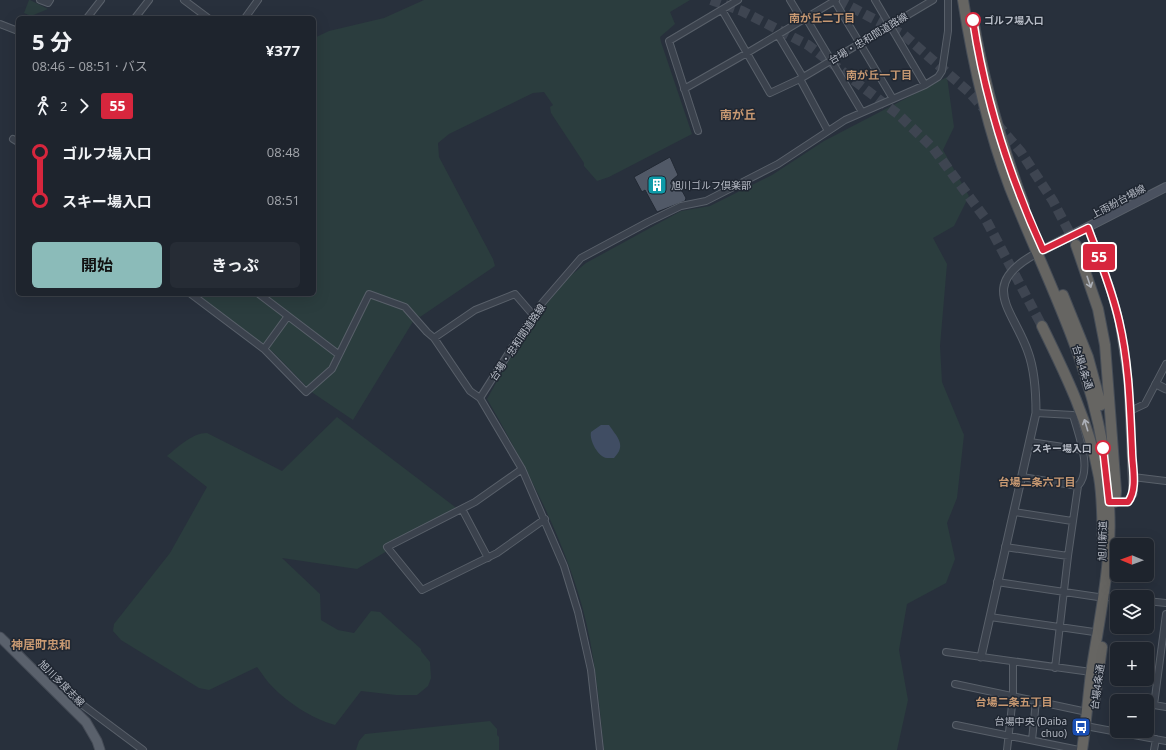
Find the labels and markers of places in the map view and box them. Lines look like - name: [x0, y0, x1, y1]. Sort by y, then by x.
- marker: ゴルフ場入口: [965, 12, 981, 28]
- place label: ゴルフ場入口: [984, 13, 1044, 27]
- building icon: 旭川ゴルフ倶楽部: [646, 174, 668, 196]
- place label: 旭川ゴルフ倶楽部: [671, 178, 751, 192]
- marker: スキー場入口: [1095, 440, 1111, 456]
- place label: スキー場入口: [1032, 441, 1092, 455]
- place label: 台場中央 (Daiba chuo): [994, 714, 1067, 740]
- bus stop icon: 台場中央 (Daiba chuo): [1070, 716, 1092, 738]

